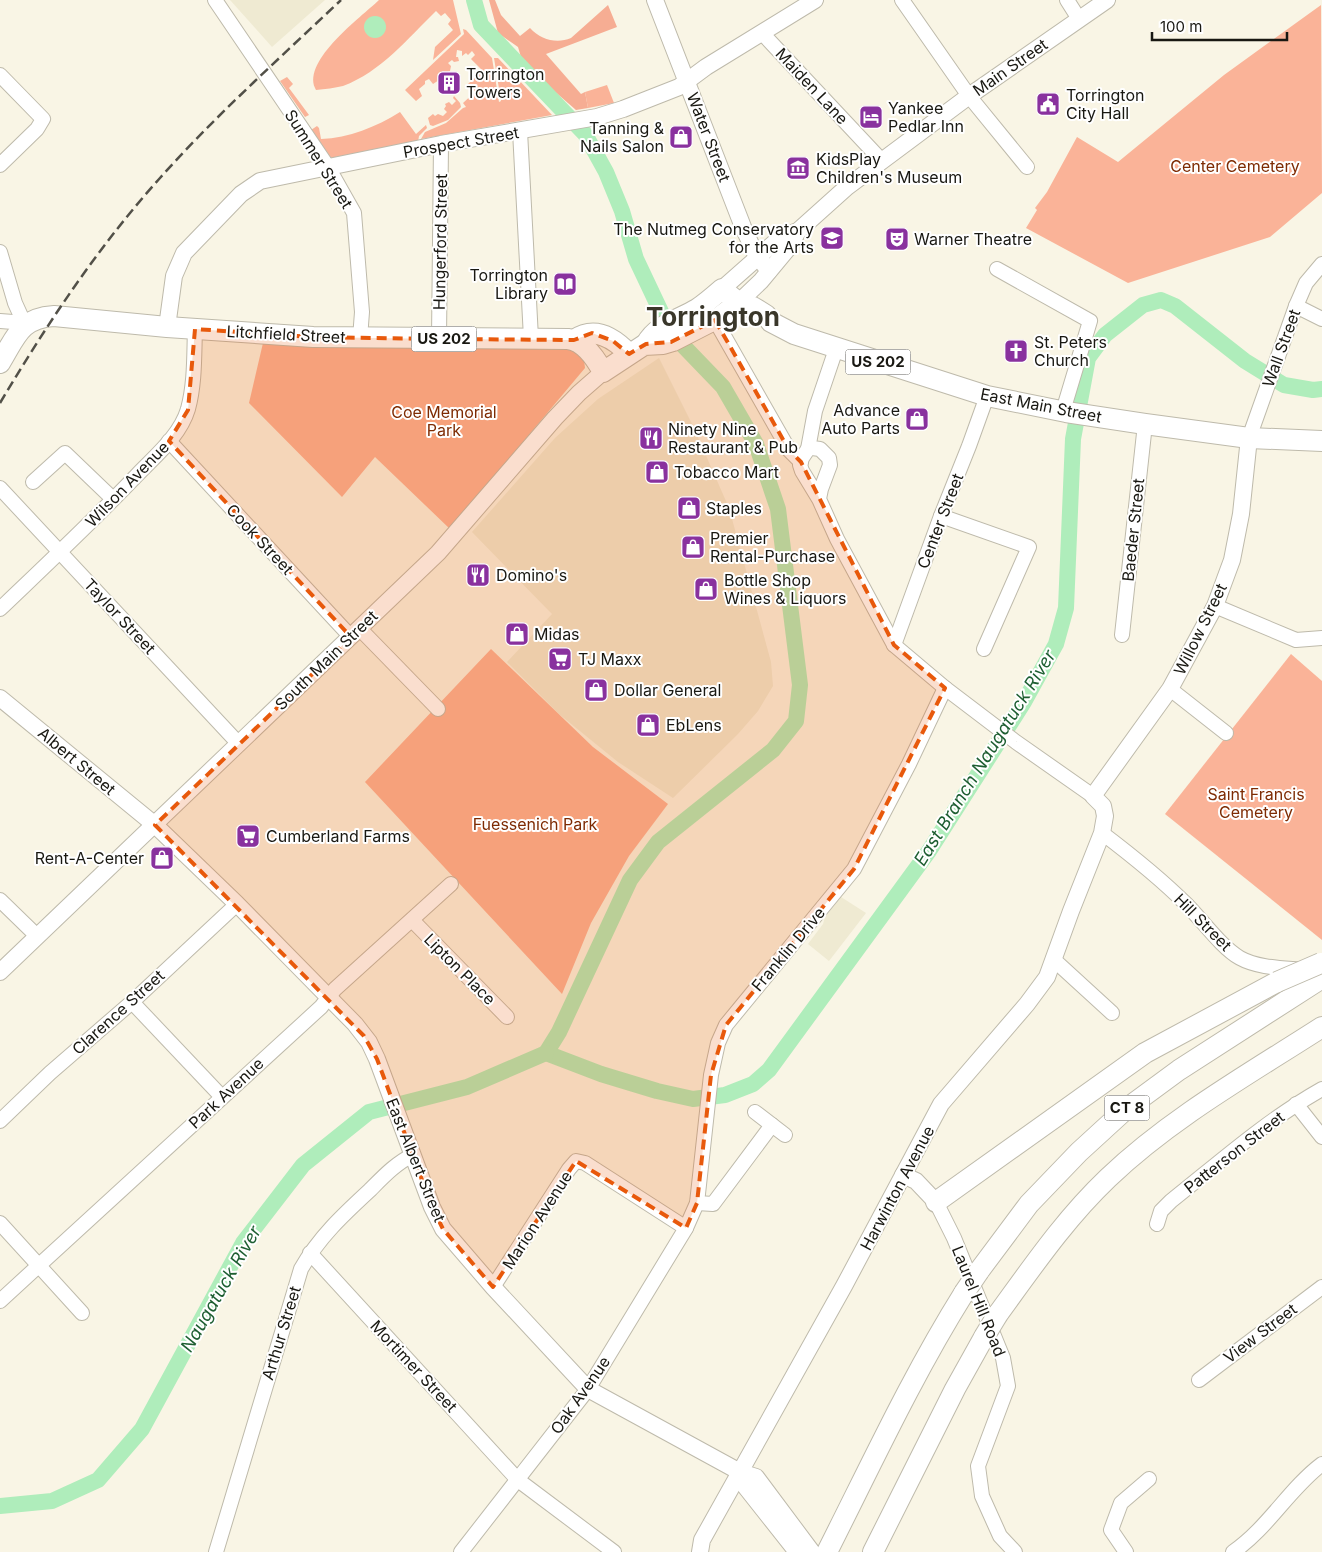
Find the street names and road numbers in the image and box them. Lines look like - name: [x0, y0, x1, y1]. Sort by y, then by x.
- street label: Main Street: [969, 34, 1051, 100]
- street label: Maiden Lane: [772, 44, 852, 128]
- street label: Water Street: [683, 90, 735, 184]
- street label: Summer Street: [281, 106, 357, 212]
- street label: Prospect Street: [402, 122, 520, 162]
- street label: Hungerford Street: [429, 174, 451, 310]
- street label: Wall Street: [1258, 306, 1304, 390]
- street label: Litchfield Street: [226, 321, 346, 347]
- road number: US 202: [412, 326, 476, 352]
- road number: US 202: [846, 350, 910, 374]
- street label: East Main Street: [979, 383, 1103, 427]
- street label: Wilson Avenue: [81, 437, 173, 531]
- street label: Center Street: [913, 470, 967, 572]
- street label: Baeder Street: [1118, 477, 1148, 583]
- street label: Cook Street: [222, 500, 298, 578]
- street label: Taylor Street: [80, 574, 160, 658]
- street label: Willow Street: [1169, 580, 1231, 678]
- street label: South Main Street: [271, 606, 381, 714]
- street label: Albert Street: [34, 723, 120, 799]
- street label: Hill Street: [1170, 889, 1236, 955]
- street label: Franklin Drive: [747, 903, 829, 995]
- street label: Lipton Place: [420, 929, 500, 1009]
- street label: Clarence Street: [68, 965, 168, 1059]
- street label: Park Avenue: [184, 1053, 268, 1133]
- street label: East Albert Street: [382, 1095, 450, 1225]
- road number: CT 8: [1104, 1096, 1150, 1120]
- street label: Patterson Street: [1180, 1107, 1288, 1197]
- street label: Harwinton Avenue: [856, 1122, 938, 1254]
- street label: Marion Avenue: [498, 1167, 576, 1273]
- street label: Laurel Hill Road: [948, 1243, 1010, 1359]
- street label: Arthur Street: [257, 1284, 305, 1382]
- street label: View Street: [1219, 1299, 1301, 1367]
- street label: Mortimer Street: [366, 1316, 462, 1416]
- street label: Oak Avenue: [546, 1352, 614, 1438]

